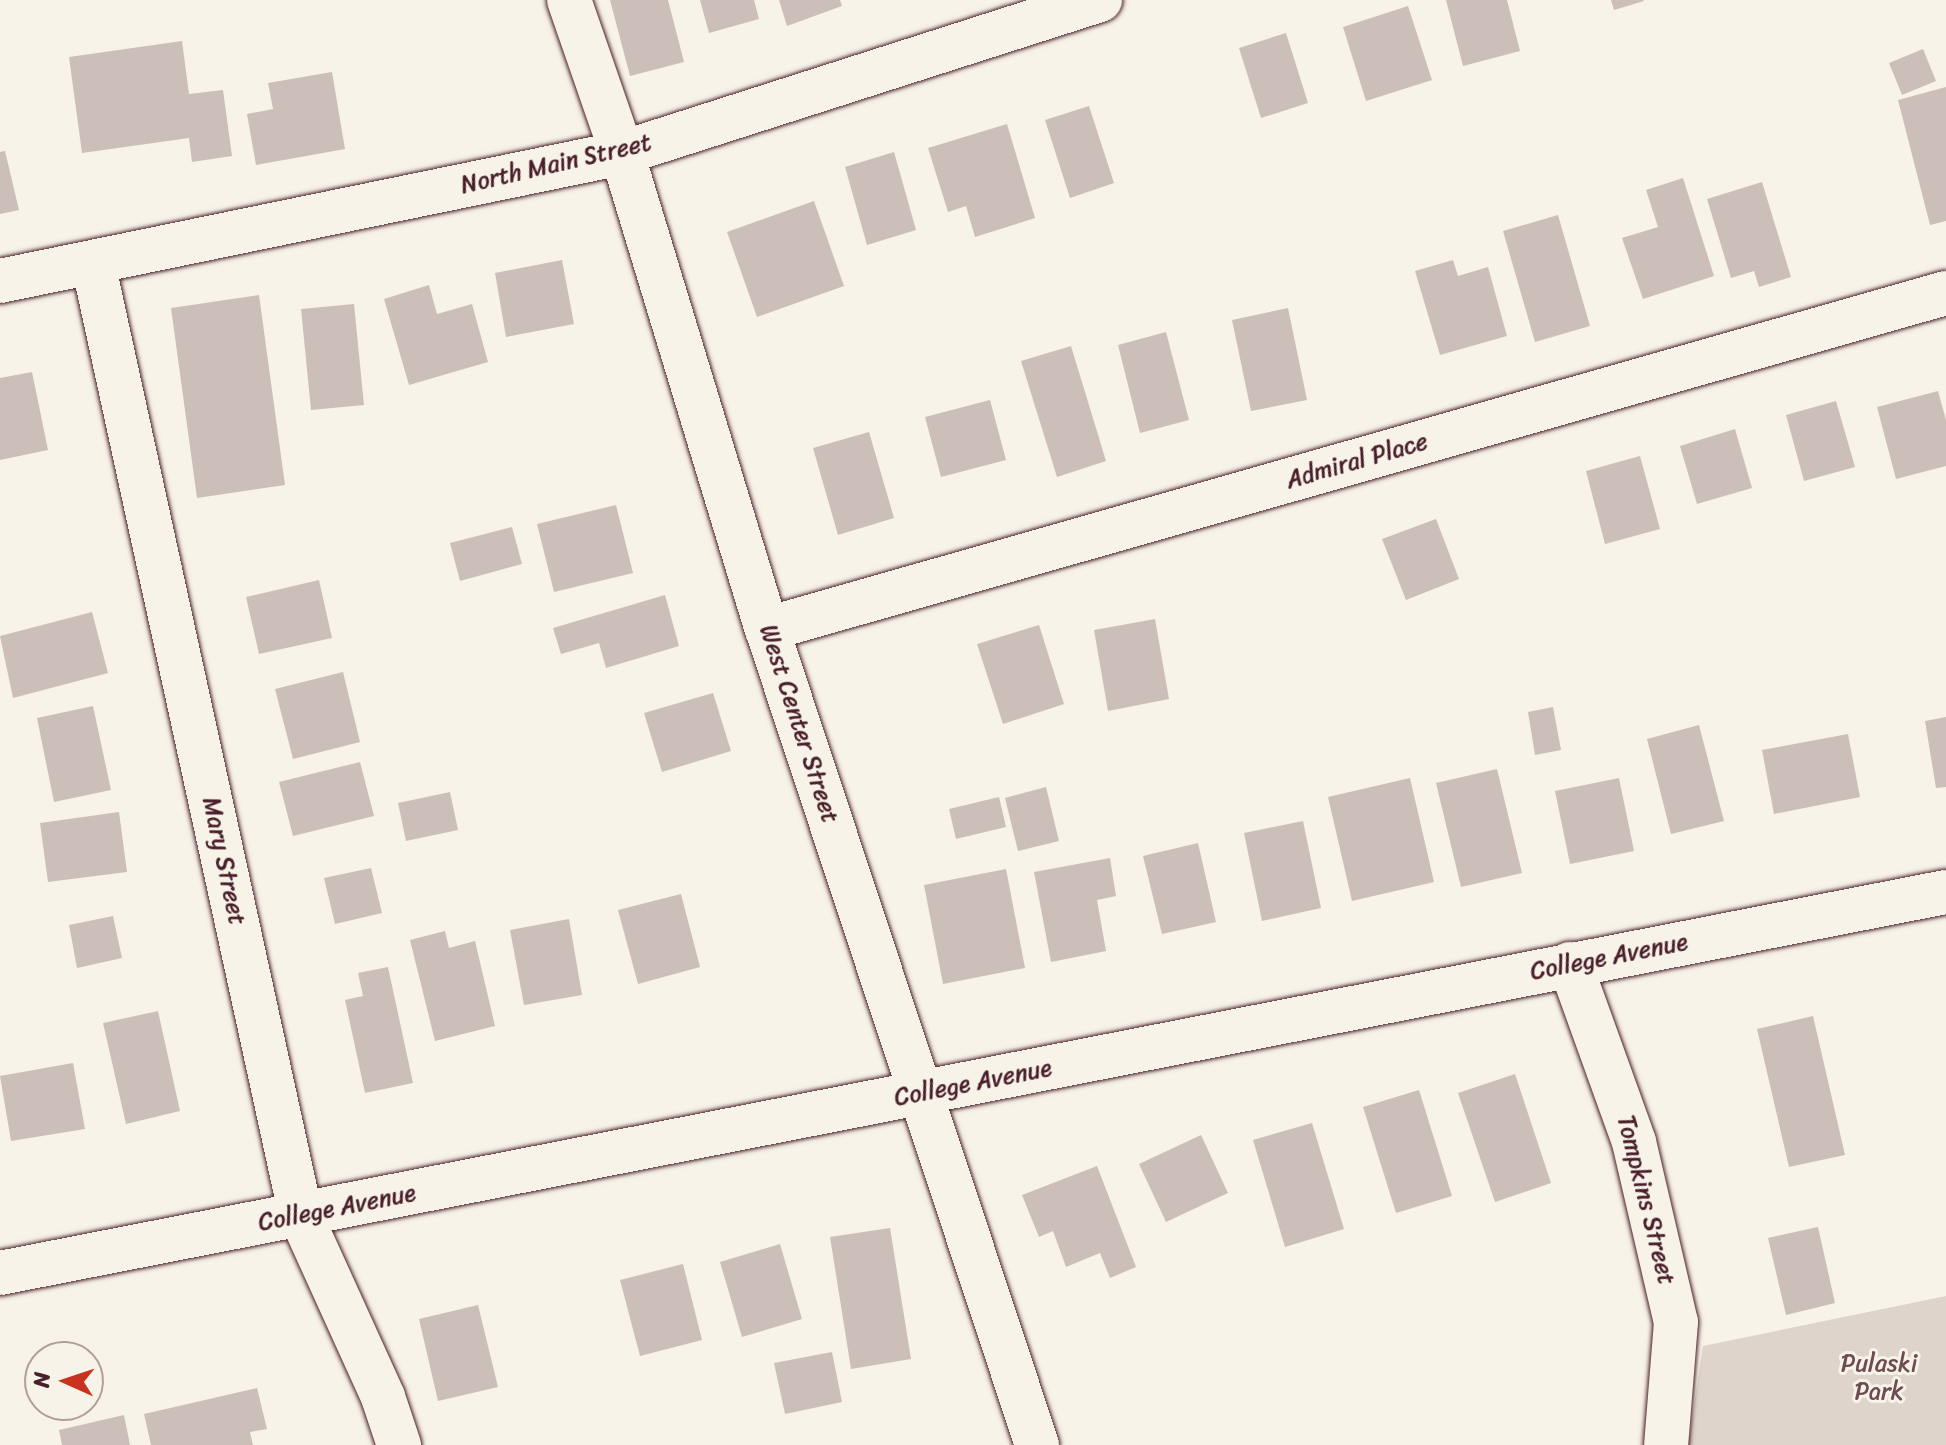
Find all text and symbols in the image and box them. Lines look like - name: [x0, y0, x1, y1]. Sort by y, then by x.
- street label: North Main Street: [458, 128, 654, 200]
- street label: Admiral Place: [1283, 427, 1431, 495]
- street label: West Center Street: [753, 621, 845, 827]
- street label: Mary Street: [196, 794, 252, 928]
- street label: College Avenue: [1528, 928, 1690, 986]
- street label: College Avenue: [892, 1054, 1054, 1112]
- street label: Tompkins Street: [1611, 1112, 1681, 1288]
- street label: College Avenue: [256, 1179, 418, 1237]
- north arrow: [24, 1341, 104, 1421]
- park label: Pulaski Park: [1841, 1350, 1917, 1406]
- text: N: [22, 1371, 61, 1388]

